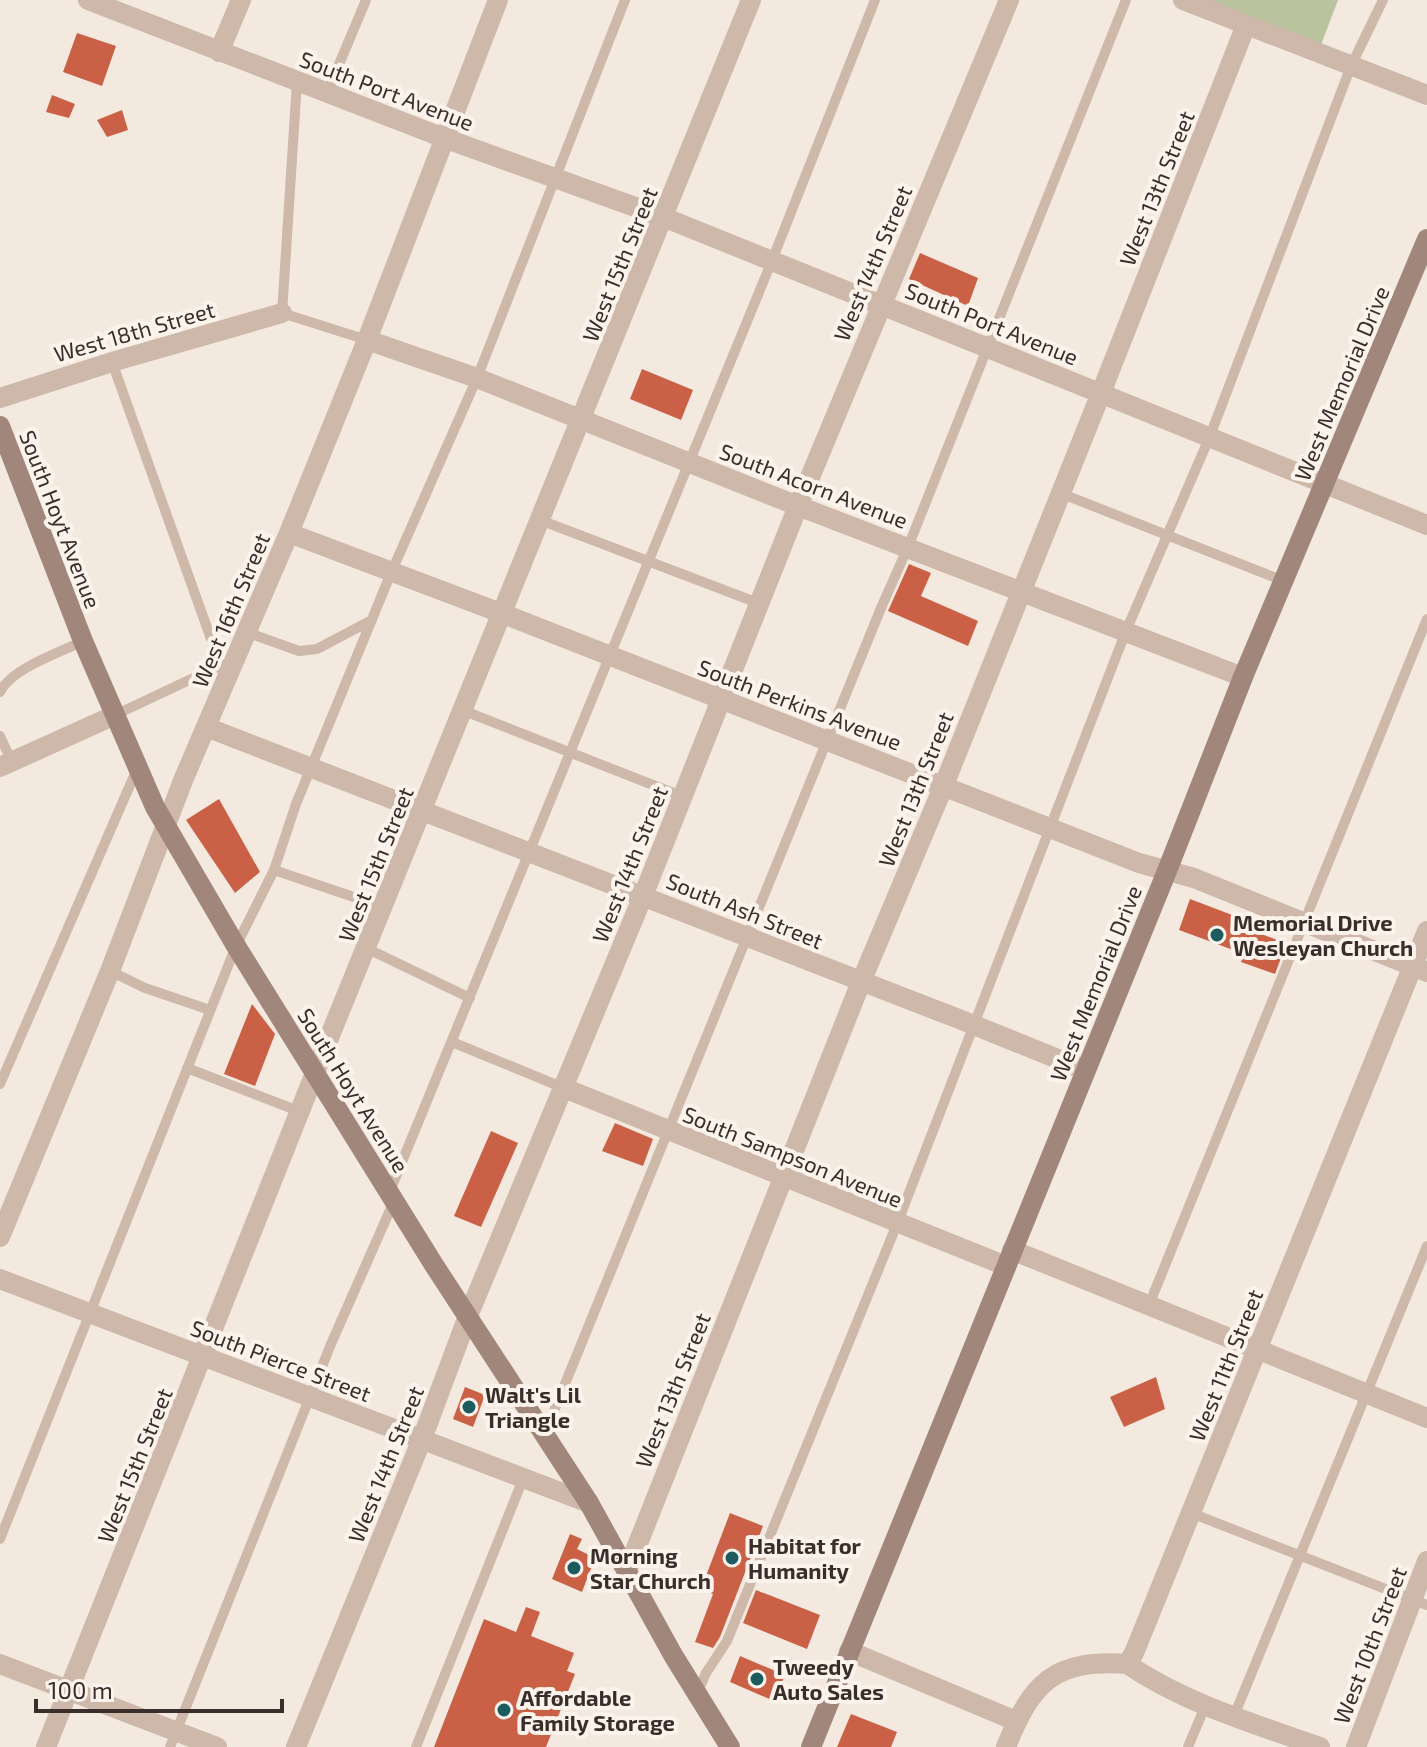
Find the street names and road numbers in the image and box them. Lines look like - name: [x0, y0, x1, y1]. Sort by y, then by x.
- street label: South Port Avenue: [296, 45, 478, 135]
- street label: West 13th Street: [1113, 107, 1199, 269]
- street label: West 14th Street: [828, 181, 916, 345]
- street label: West 15th Street: [576, 183, 662, 345]
- street label: South Port Avenue: [902, 276, 1082, 370]
- street label: West Memorial Drive: [1288, 282, 1394, 484]
- street label: West 18th Street: [51, 296, 217, 366]
- street label: South Hoyt Avenue: [15, 426, 107, 612]
- street label: South Acorn Avenue: [716, 437, 912, 533]
- street label: West 16th Street: [186, 529, 274, 691]
- street label: South Perkins Avenue: [695, 653, 905, 755]
- street label: West 13th Street: [872, 708, 958, 870]
- street label: West 14th Street: [586, 782, 672, 946]
- street label: West 15th Street: [332, 783, 418, 945]
- street label: South Ash Street: [663, 867, 827, 953]
- street label: West Memorial Drive: [1044, 881, 1146, 1085]
- street label: South Hoyt Avenue: [293, 1003, 415, 1177]
- street label: South Sampson Avenue: [679, 1100, 907, 1212]
- street label: West 11th Street: [1183, 1285, 1267, 1445]
- street label: West 13th Street: [629, 1309, 715, 1471]
- street label: South Pierce Street: [187, 1314, 375, 1406]
- street label: West 14th Street: [342, 1382, 428, 1546]
- street label: West 15th Street: [91, 1384, 177, 1546]
- street label: West 10th Street: [1327, 1563, 1411, 1727]

